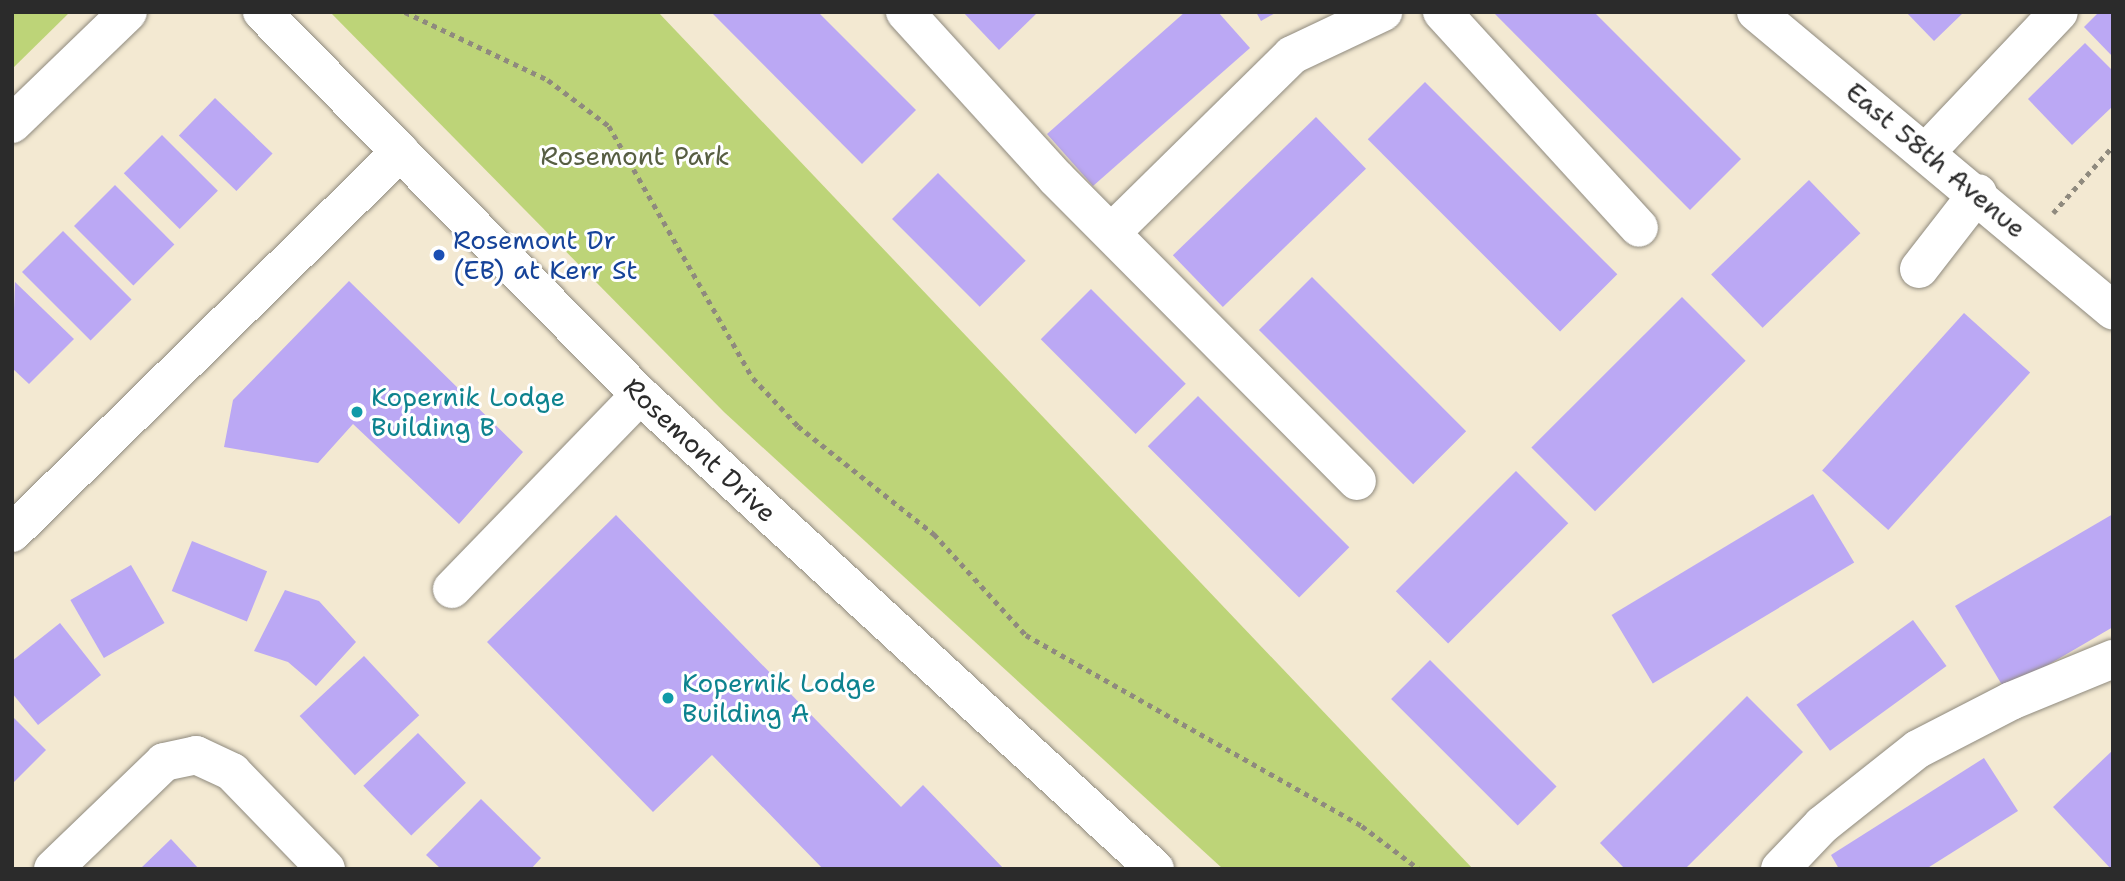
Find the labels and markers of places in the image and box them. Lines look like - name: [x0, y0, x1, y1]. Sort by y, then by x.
- place label: Rosemont Dr (EB) at Kerr St: [453, 224, 638, 286]
- marker: Rosemont Dr (EB) at Kerr St: [431, 247, 447, 263]
- place label: Kopernik Lodge Building B: [371, 381, 565, 442]
- marker: Kopernik Lodge Building B: [349, 404, 365, 420]
- place label: Kopernik Lodge Building A: [682, 667, 876, 728]
- marker: Kopernik Lodge Building A: [660, 690, 676, 706]

